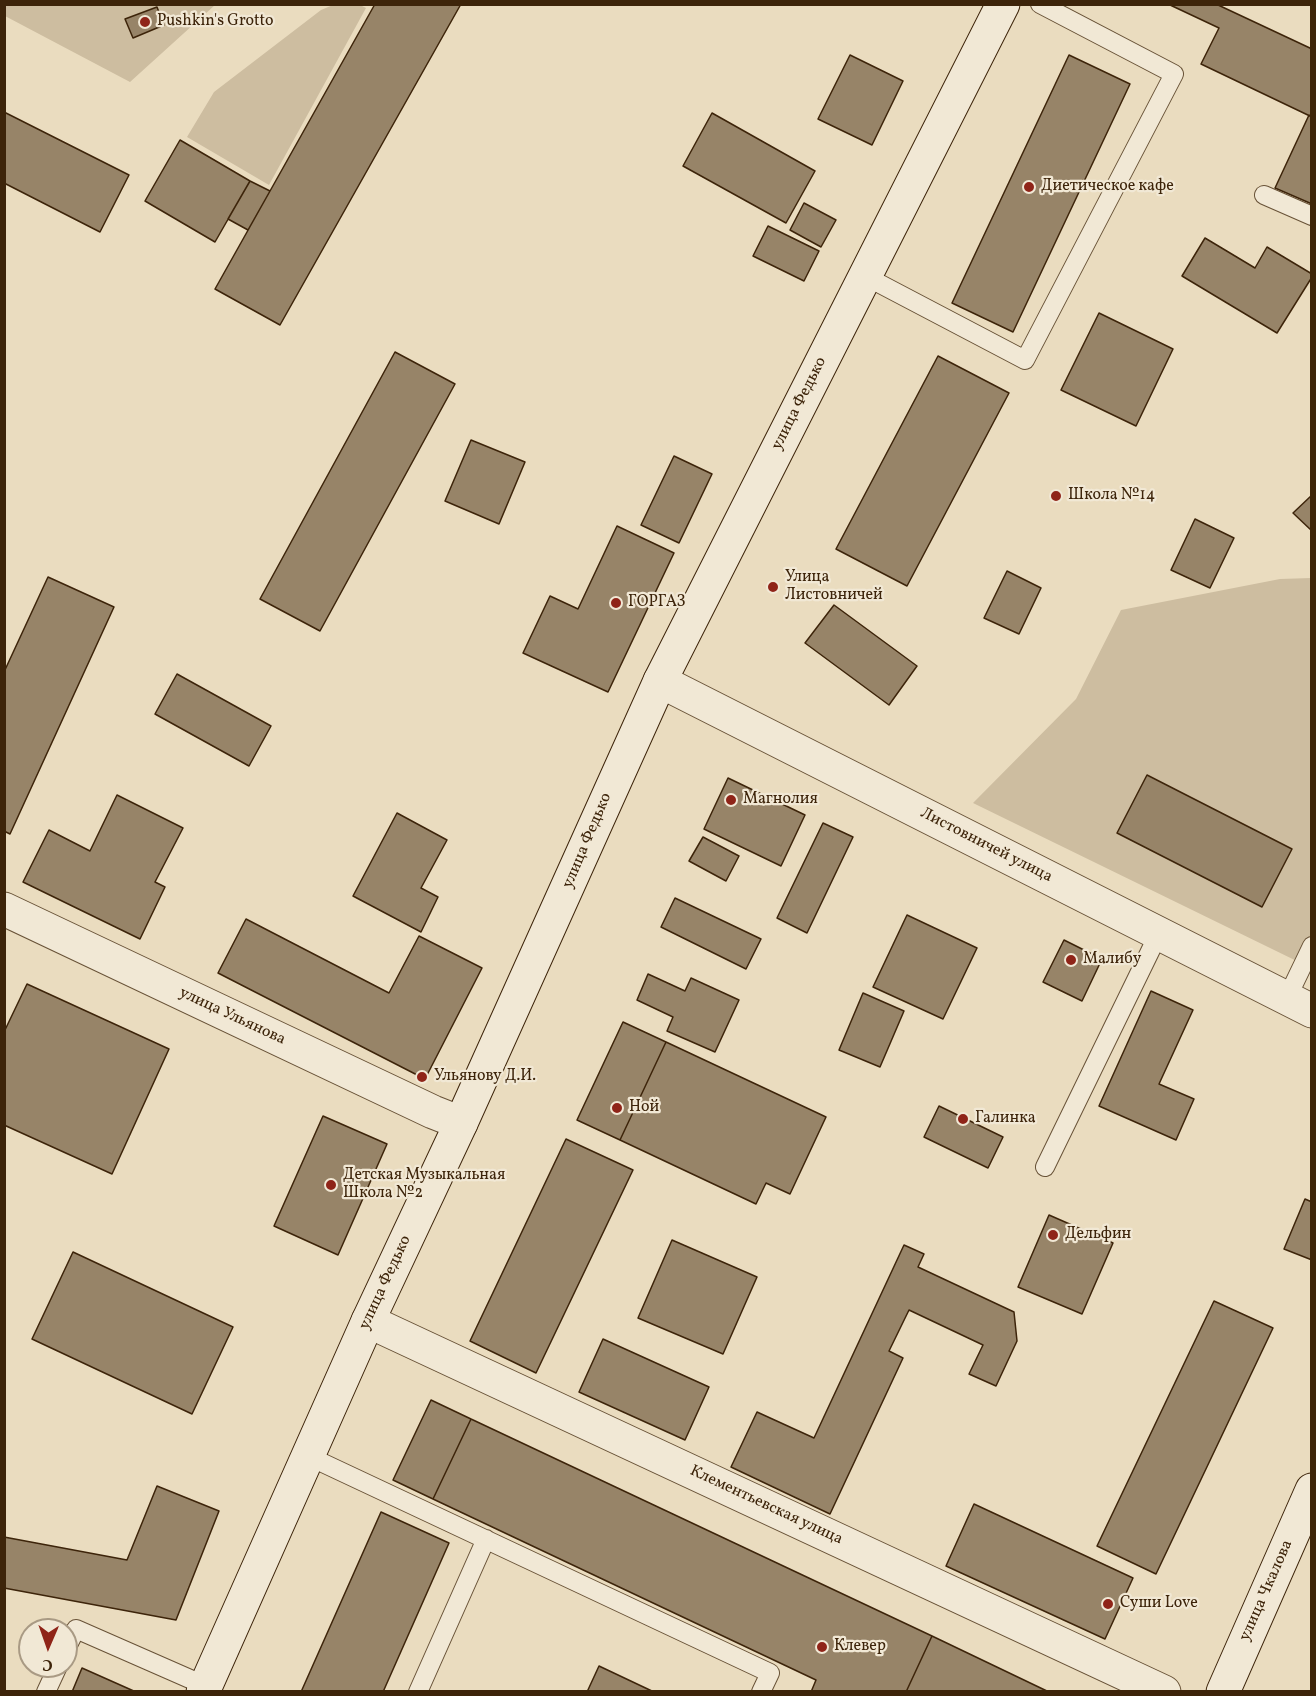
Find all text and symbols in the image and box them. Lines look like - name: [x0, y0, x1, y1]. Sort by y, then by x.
- place label: Pushkin's Grotto: [157, 12, 274, 32]
- marker: Pushkin's Grotto: [138, 15, 152, 29]
- place label: Диетическое кафе: [1041, 177, 1174, 197]
- marker: Диетическое кафе: [1022, 180, 1036, 194]
- street label: улица Федько: [768, 354, 832, 454]
- place label: Школа №14: [1068, 486, 1155, 506]
- marker: Школа №14: [1049, 489, 1063, 503]
- place label: Улица Листовничей: [785, 568, 883, 606]
- marker: Улица Листовничей: [766, 580, 780, 594]
- place label: ГОРГАЗ: [628, 593, 686, 613]
- marker: ГОРГАЗ: [609, 596, 623, 610]
- street label: улица Федько: [559, 790, 617, 892]
- place label: Магнолия: [743, 790, 818, 810]
- marker: Магнолия: [724, 793, 738, 807]
- street label: Листовничей улица: [917, 804, 1055, 888]
- place label: Малибу: [1083, 950, 1141, 970]
- marker: Малибу: [1064, 953, 1078, 967]
- street label: улица Ульянова: [176, 984, 288, 1050]
- place label: Ульянову Д.И.: [434, 1067, 536, 1087]
- marker: Ульянову Д.И.: [415, 1070, 429, 1084]
- place label: Ной: [629, 1098, 659, 1118]
- marker: Ной: [610, 1101, 624, 1115]
- place label: Галинка: [975, 1109, 1036, 1129]
- marker: Галинка: [956, 1112, 970, 1126]
- place label: Детская Музыкальная Школа №2: [343, 1166, 505, 1204]
- marker: Детская Музыкальная Школа №2: [324, 1178, 338, 1192]
- place label: Дельфин: [1065, 1225, 1131, 1245]
- marker: Дельфин: [1046, 1228, 1060, 1242]
- street label: улица Федько: [356, 1233, 416, 1333]
- street label: Клементьевская улица: [686, 1462, 846, 1550]
- street label: улица Чкалова: [1236, 1537, 1298, 1645]
- place label: Суши Love: [1120, 1594, 1198, 1614]
- marker: Суши Love: [1101, 1597, 1115, 1611]
- north arrow: [18, 1618, 78, 1678]
- place label: Клевер: [834, 1637, 886, 1657]
- marker: Клевер: [815, 1640, 829, 1654]
- text: С: [42, 1653, 53, 1675]

